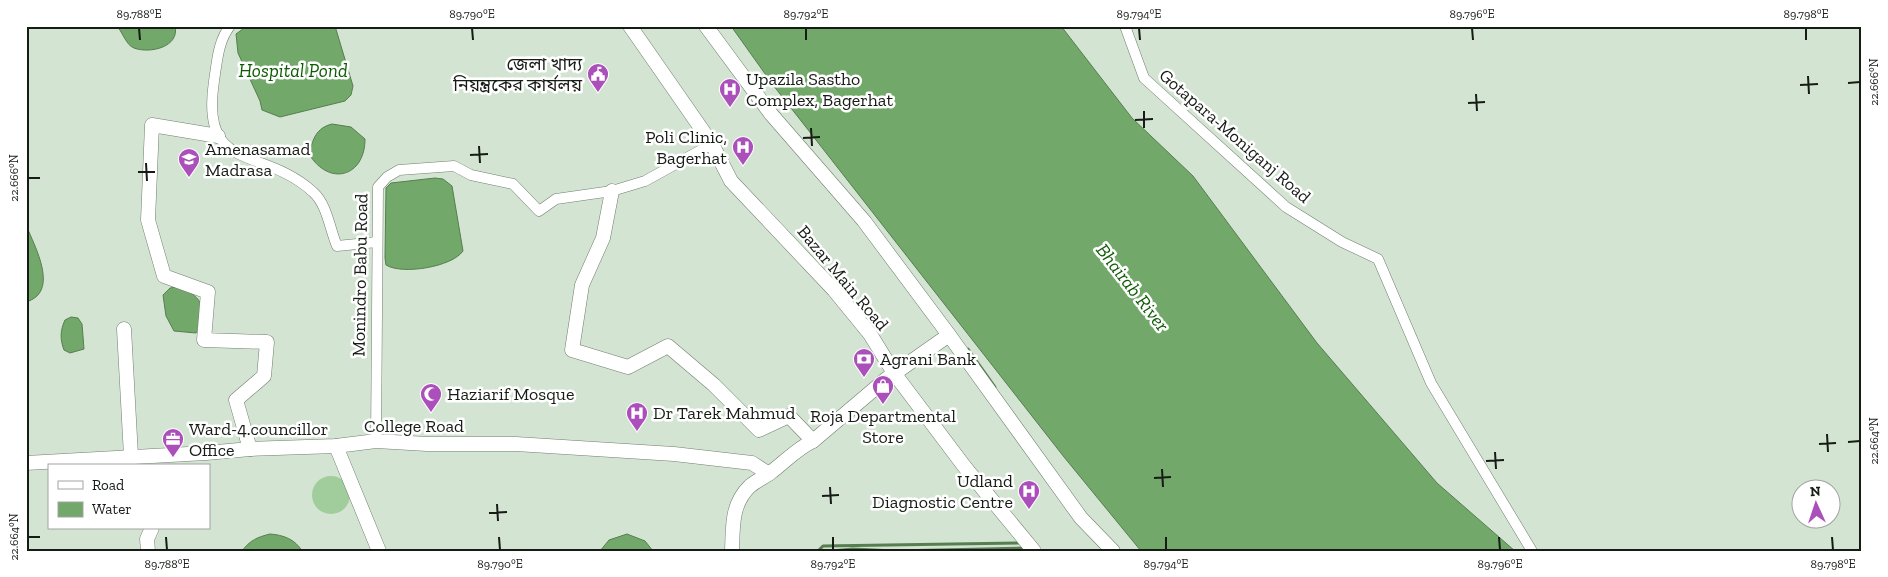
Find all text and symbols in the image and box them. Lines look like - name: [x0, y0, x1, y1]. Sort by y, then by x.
- text: 89.788°E: [116, 7, 162, 21]
- text: 89.790°E: [449, 7, 495, 21]
- text: 89.792°E: [784, 7, 828, 21]
- text: 89.794°E: [1117, 7, 1161, 21]
- text: 89.796°E: [1450, 7, 1494, 21]
- text: 89.798°E: [1783, 7, 1829, 21]
- place label: জেলা খাদ্য নিয়ন্ত্রকের কার্যলয়: [452, 53, 583, 96]
- text: 22.666°N: [1867, 58, 1881, 106]
- water label: Hospital Pond: [238, 59, 348, 82]
- public building icon: জেলা খাদ্য নিয়ন্ত্রকের কার্যলয়: [586, 62, 610, 93]
- street label: Gotapara-Moniganj Road: [1155, 64, 1315, 208]
- place label: Upazila Sastho Complex, Bagerhat: [746, 68, 893, 111]
- hospital icon: Upazila Sastho Complex, Bagerhat: [718, 77, 742, 108]
- place label: Poli Clinic, Bagerhat: [645, 126, 727, 169]
- hospital icon: Poli Clinic, Bagerhat: [731, 135, 755, 166]
- place label: Amenasamad Madrasa: [205, 138, 310, 181]
- school or university icon: Amenasamad Madrasa: [177, 147, 201, 178]
- text: 22.666°N: [7, 154, 21, 202]
- street label: Monindro Babu Road: [348, 193, 372, 357]
- street label: Bazar Main Road: [793, 221, 893, 335]
- water label: Bhairab River: [1091, 239, 1174, 336]
- bank icon: Agrani Bank: [852, 347, 876, 378]
- place label: Agrani Bank: [880, 348, 977, 370]
- shop icon: Roja Departmental Store: [871, 374, 895, 405]
- mosque icon: Haziarif Mosque: [419, 382, 443, 413]
- place label: Haziarif Mosque: [447, 383, 574, 405]
- hospital icon: Dr Tarek Mahmud: [625, 401, 649, 432]
- place label: Dr Tarek Mahmud: [653, 402, 796, 424]
- place label: Roja Departmental Store: [810, 405, 956, 448]
- street label: College Road: [364, 415, 464, 437]
- text: 22.664°N: [1867, 417, 1881, 465]
- place label: Ward-4.councillor Office: [189, 418, 328, 461]
- office icon: Ward-4.councillor Office: [161, 427, 185, 458]
- legend: [48, 464, 210, 530]
- place label: Udland Diagnostic Centre: [872, 470, 1013, 513]
- text: Road: [92, 476, 125, 494]
- hospital icon: Udland Diagnostic Centre: [1017, 479, 1041, 510]
- north arrow: [1790, 480, 1840, 530]
- text: N: [1810, 483, 1821, 500]
- text: Water: [92, 500, 132, 518]
- text: 22.664°N: [7, 513, 21, 561]
- text: 89.788°E: [144, 557, 190, 571]
- text: 89.790°E: [477, 557, 523, 571]
- text: 89.792°E: [811, 557, 855, 571]
- text: 89.794°E: [1144, 557, 1188, 571]
- text: 89.796°E: [1478, 557, 1522, 571]
- text: 89.798°E: [1810, 557, 1856, 571]

